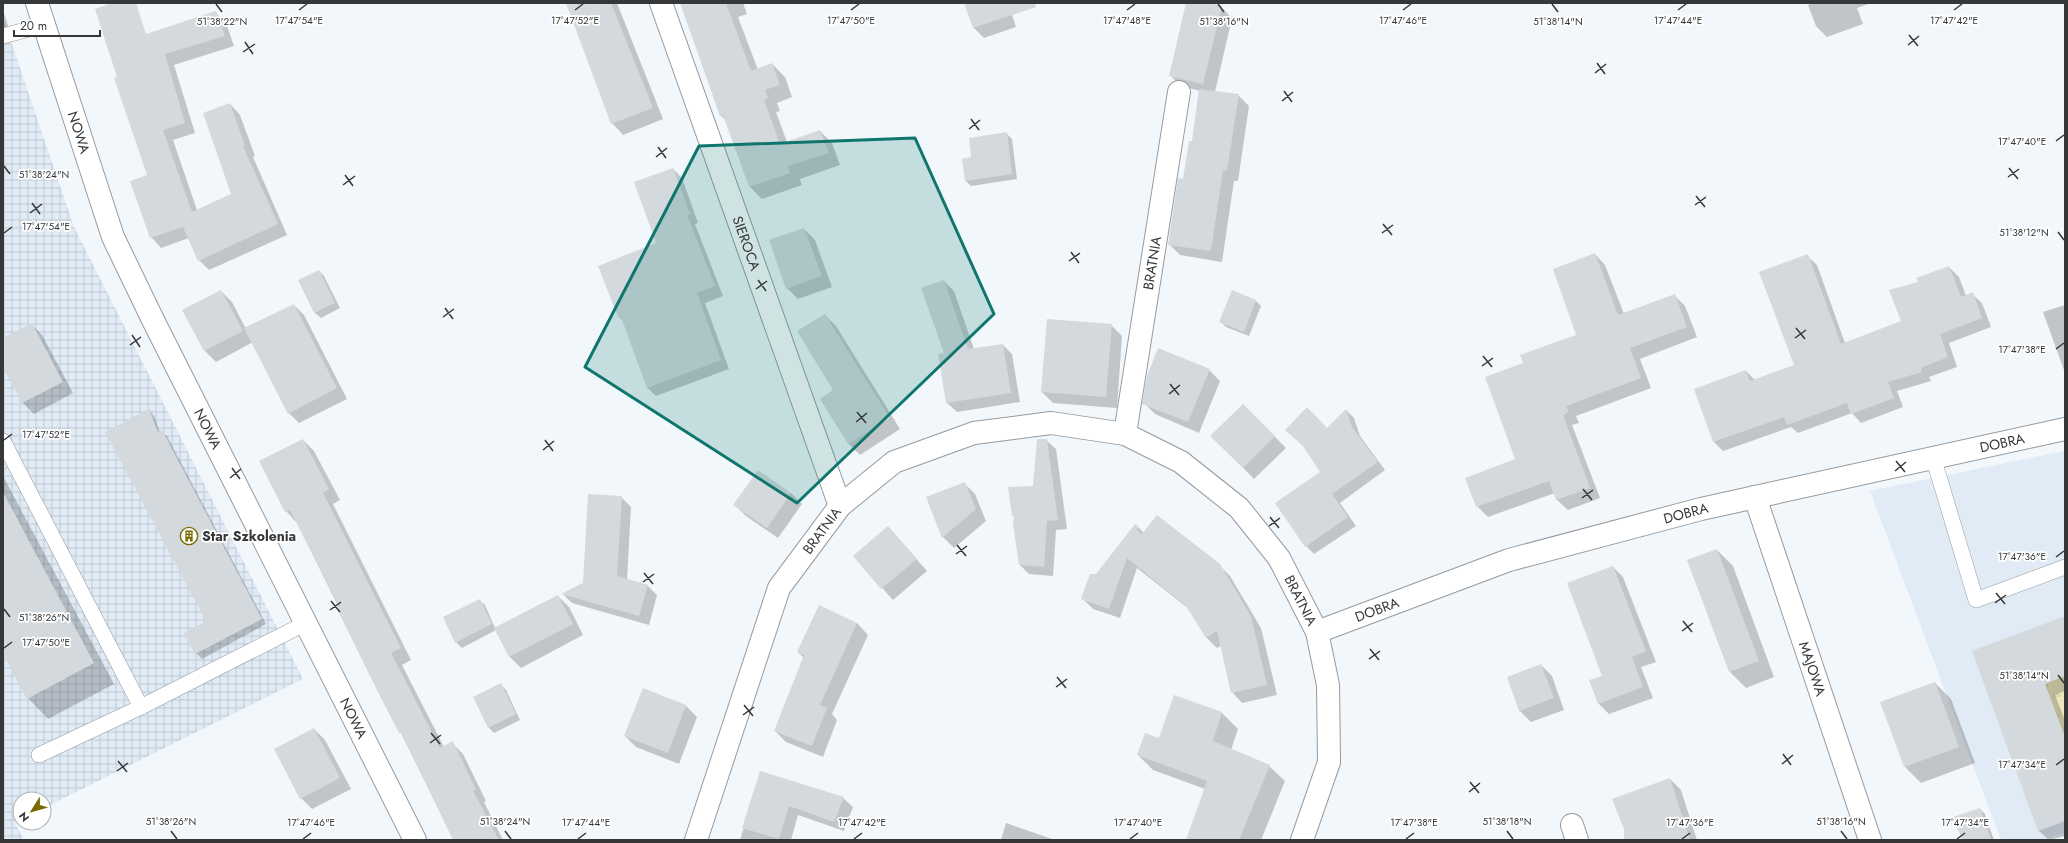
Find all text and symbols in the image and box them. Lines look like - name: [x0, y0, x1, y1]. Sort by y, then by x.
- scale bar: [14, 12, 100, 38]
- text: 17°47'54"E: [275, 13, 323, 28]
- text: 17°47'52"E: [551, 13, 599, 28]
- text: 17°47'50"E: [827, 13, 875, 28]
- text: 17°47'48"E: [1103, 13, 1151, 28]
- text: 17°47'46"E: [1379, 13, 1427, 28]
- text: 17°47'44"E: [1654, 13, 1702, 28]
- text: 17°47'42"E: [1930, 13, 1978, 28]
- text: 51°38'22"N: [197, 14, 247, 29]
- text: 51°38'16"N: [1199, 14, 1249, 29]
- text: 51°38'14"N: [1533, 14, 1583, 29]
- text: 20 m: [20, 17, 47, 35]
- street label: NOWA: [63, 109, 95, 157]
- text: 17°47'40"E: [1998, 134, 2046, 149]
- text: 51°38'24"N: [19, 167, 69, 182]
- street label: SIEROCA: [728, 213, 766, 274]
- text: 17°47'54"E: [22, 219, 70, 234]
- text: 51°38'12"N: [1999, 225, 2049, 240]
- street label: BRATNIA: [1138, 234, 1166, 291]
- text: 17°47'38"E: [1998, 342, 2046, 357]
- street label: NOWA: [189, 405, 227, 453]
- text: 17°47'52"E: [22, 427, 70, 442]
- street label: DOBRA: [1978, 428, 2027, 457]
- street label: DOBRA: [1661, 498, 1711, 529]
- street label: BRATNIA: [798, 502, 846, 558]
- building icon: Star Szkolenia: [179, 526, 199, 546]
- place label: Star Szkolenia: [202, 526, 296, 546]
- text: 17°47'36"E: [1998, 549, 2046, 564]
- street label: BRATNIA: [1280, 572, 1322, 630]
- street label: DOBRA: [1352, 592, 1402, 627]
- text: 51°38'26"N: [19, 610, 69, 625]
- text: 17°47'50"E: [22, 635, 70, 650]
- street label: MAJOWA: [1794, 639, 1831, 699]
- text: 51°38'14"N: [1999, 668, 2049, 683]
- street label: NOWA: [335, 694, 373, 743]
- text: 17°47'34"E: [1998, 757, 2046, 772]
- north arrow: [12, 791, 52, 831]
- text: N: [15, 809, 33, 825]
- text: 51°38'26"N: [146, 814, 196, 829]
- text: 51°38'24"N: [480, 814, 530, 829]
- text: 51°38'18"N: [1482, 814, 1532, 829]
- text: 51°38'16"N: [1816, 814, 1866, 829]
- text: 17°47'46"E: [287, 815, 335, 830]
- text: 17°47'44"E: [562, 815, 610, 830]
- text: 17°47'42"E: [838, 815, 886, 830]
- text: 17°47'40"E: [1114, 815, 1162, 830]
- text: 17°47'38"E: [1390, 815, 1438, 830]
- text: 17°47'36"E: [1666, 815, 1714, 830]
- text: 17°47'34"E: [1941, 815, 1989, 830]

